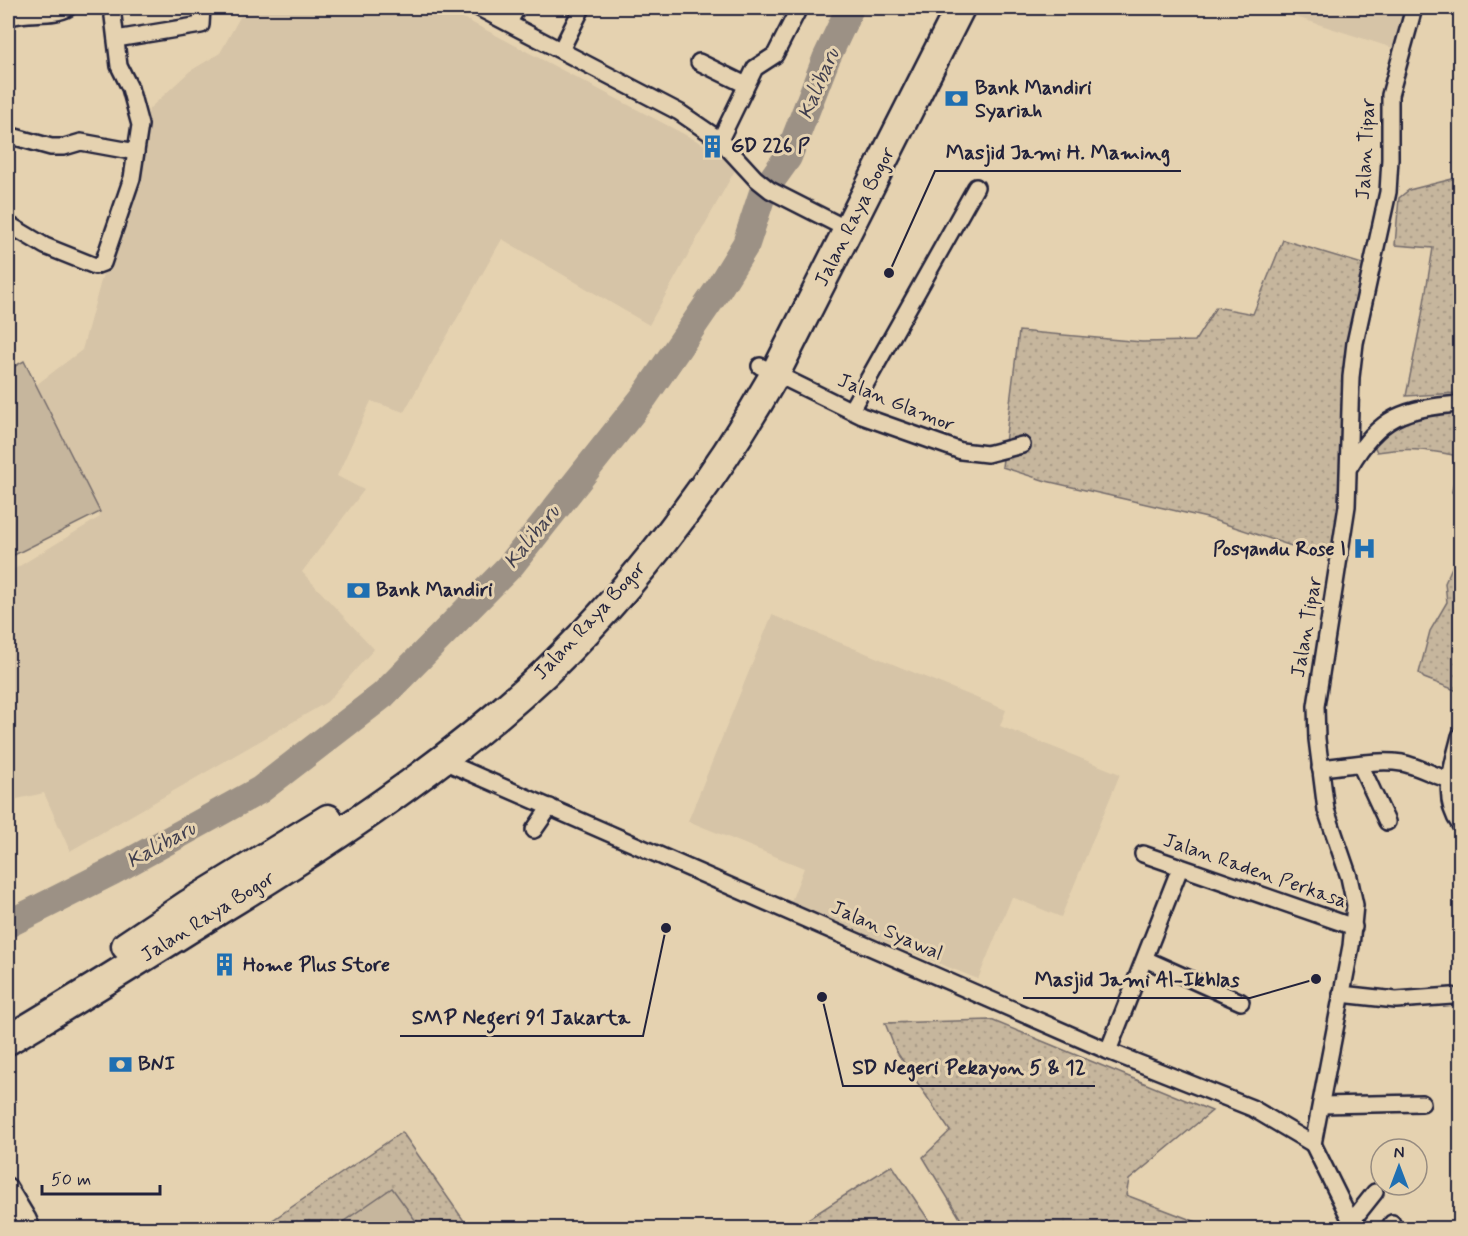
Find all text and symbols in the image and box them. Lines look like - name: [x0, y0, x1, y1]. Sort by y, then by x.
- water label: Kalibaru: [792, 43, 847, 124]
- place label: Bank Mandiri Syariah: [975, 75, 1092, 125]
- bank icon: Bank Mandiri Syariah: [944, 86, 970, 112]
- street label: Jalan Tipar: [1350, 97, 1382, 201]
- callout: Masjid Jami H. Maming: [935, 132, 1181, 171]
- building icon: GD 226 P: [700, 133, 726, 159]
- place label: GD 226 P: [731, 133, 811, 160]
- text: Masjid Jami H. Maming: [946, 139, 1170, 167]
- street label: Jalan Raya Bogor: [808, 142, 902, 291]
- street label: Jalan Glamor: [833, 367, 959, 439]
- water label: Kalibaru: [498, 498, 567, 575]
- place label: Posyandu Rose I: [1213, 536, 1346, 563]
- hospital icon: Posyandu Rose I: [1351, 536, 1377, 562]
- street label: Jalan Raya Bogor: [528, 555, 653, 686]
- street label: Jalan Tipar: [1285, 574, 1329, 680]
- bank icon: Bank Mandiri: [345, 577, 371, 603]
- place label: Bank Mandiri: [376, 577, 493, 604]
- water label: Kalibaru: [122, 814, 202, 875]
- street label: Jalan Raden Perkasa: [1160, 827, 1350, 915]
- street label: Jalan Raya Bogor: [136, 865, 281, 969]
- street label: Jalan Syawal: [827, 894, 947, 968]
- building icon: Home Plus Store: [212, 952, 238, 978]
- place label: Home Plus Store: [243, 952, 390, 979]
- callout: Masjid Jami Al-Ikhlas: [1023, 959, 1250, 998]
- text: Masjid Jami Al-Ikhlas: [1034, 966, 1240, 994]
- callout: SMP Negeri 91 Jakarta: [400, 997, 643, 1036]
- text: SMP Negeri 91 Jakarta: [412, 1004, 632, 1034]
- callout: SD Negeri Pekayon 5 & 12: [843, 1047, 1095, 1086]
- bank icon: BNI: [107, 1051, 133, 1077]
- place label: BNI: [138, 1051, 175, 1078]
- text: SD Negeri Pekayon 5 & 12: [852, 1054, 1086, 1082]
- north arrow: [1369, 1137, 1429, 1197]
- text: N: [1394, 1143, 1404, 1164]
- scale bar: [42, 1158, 160, 1196]
- text: 50 m: [51, 1168, 91, 1192]

